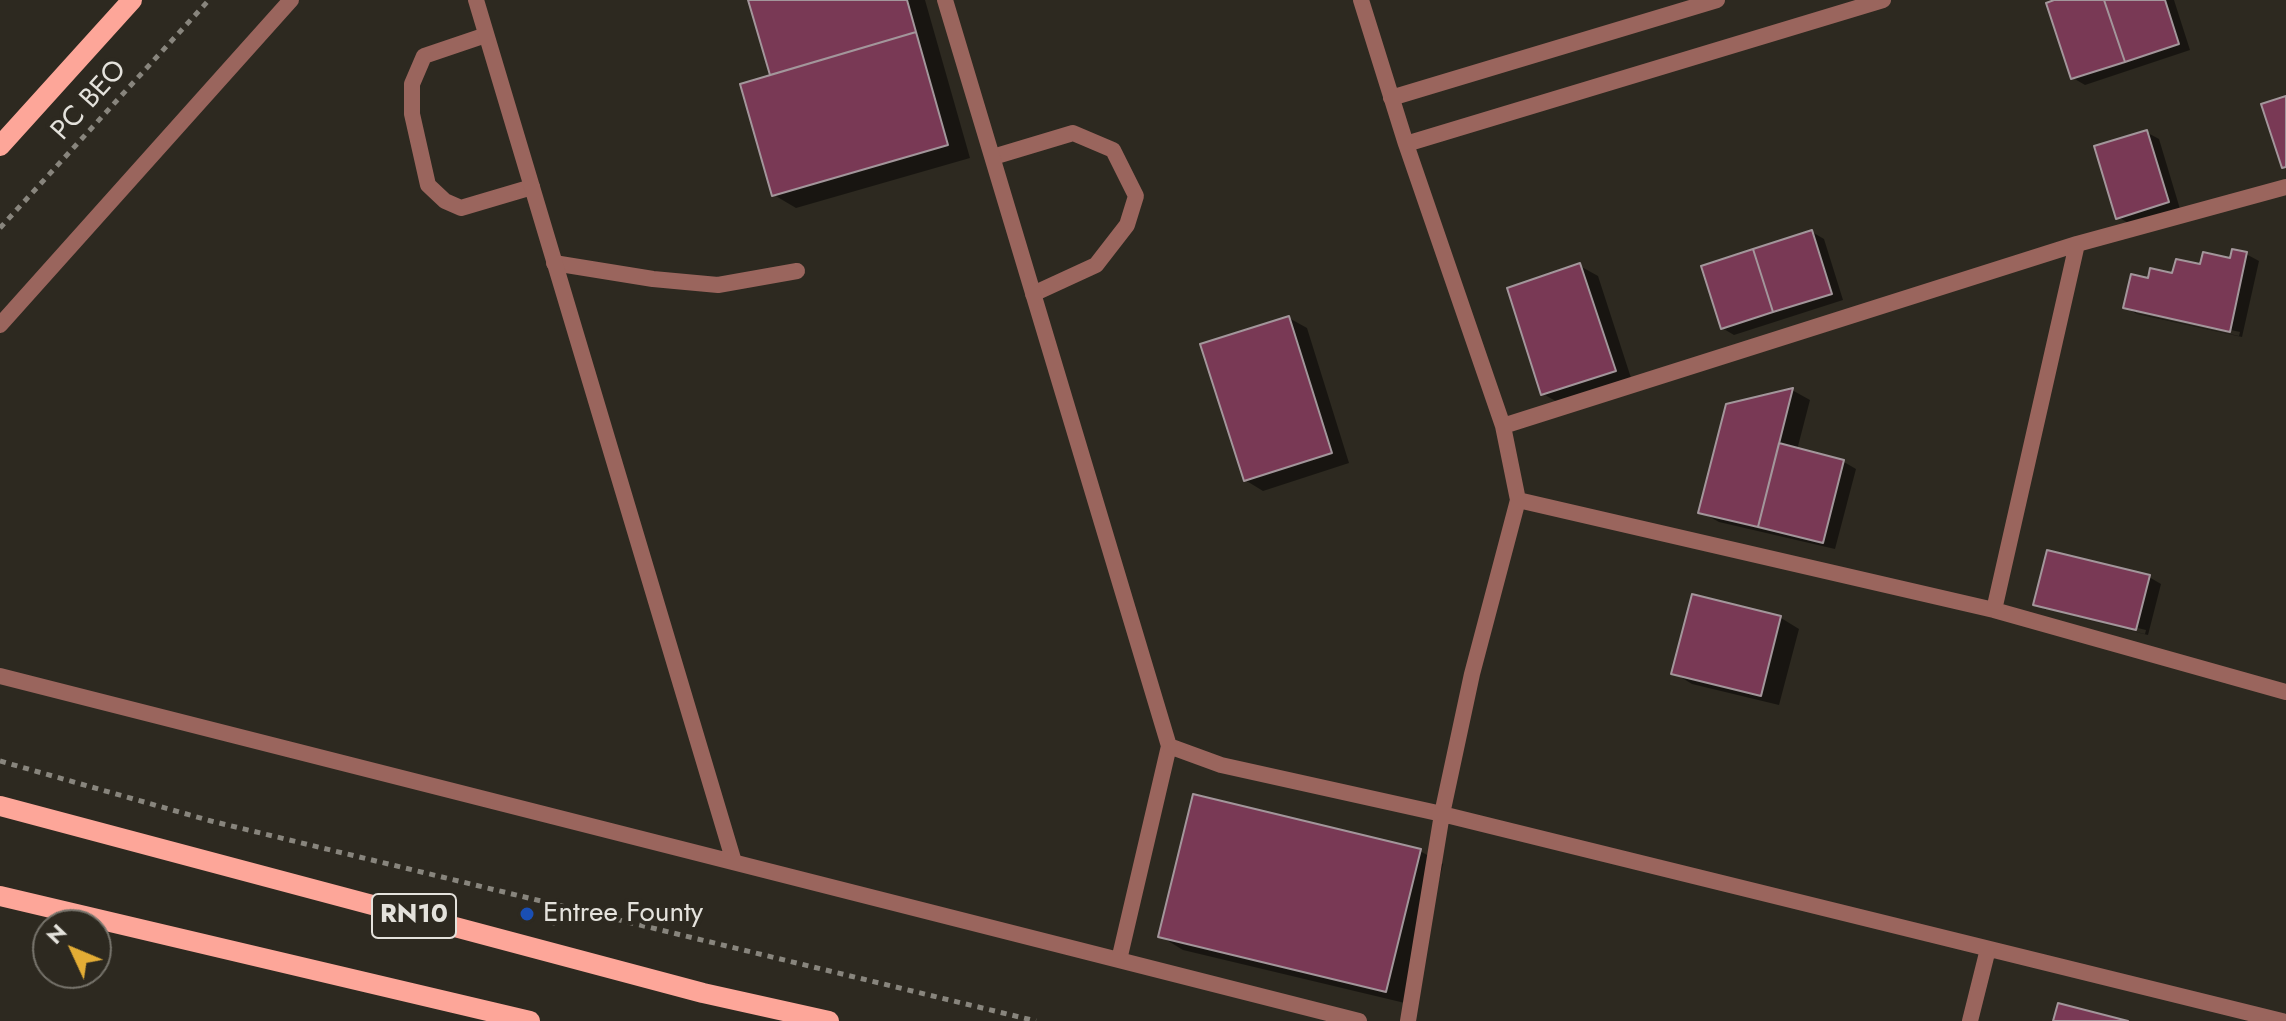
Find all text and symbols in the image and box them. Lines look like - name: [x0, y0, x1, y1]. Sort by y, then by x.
- street label: PC BEO: [45, 54, 135, 148]
- road number: RN10: [372, 894, 456, 938]
- place label: Entree Founty: [543, 897, 703, 931]
- marker: Entree Founty: [518, 905, 536, 923]
- north arrow: [32, 909, 112, 989]
- text: N: [39, 916, 74, 951]

